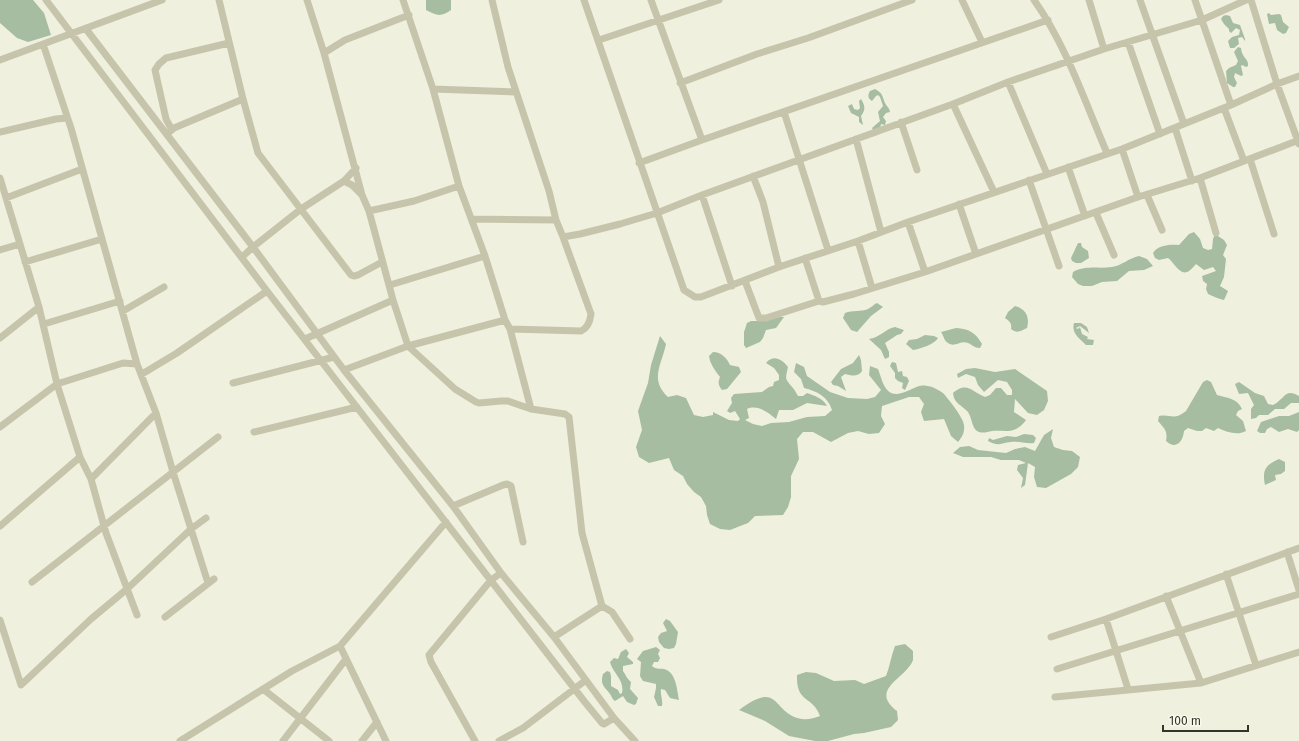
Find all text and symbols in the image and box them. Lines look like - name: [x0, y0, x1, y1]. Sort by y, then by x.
- scale bar: [1163, 707, 1248, 733]
- text: 100 m: [1169, 714, 1201, 728]

